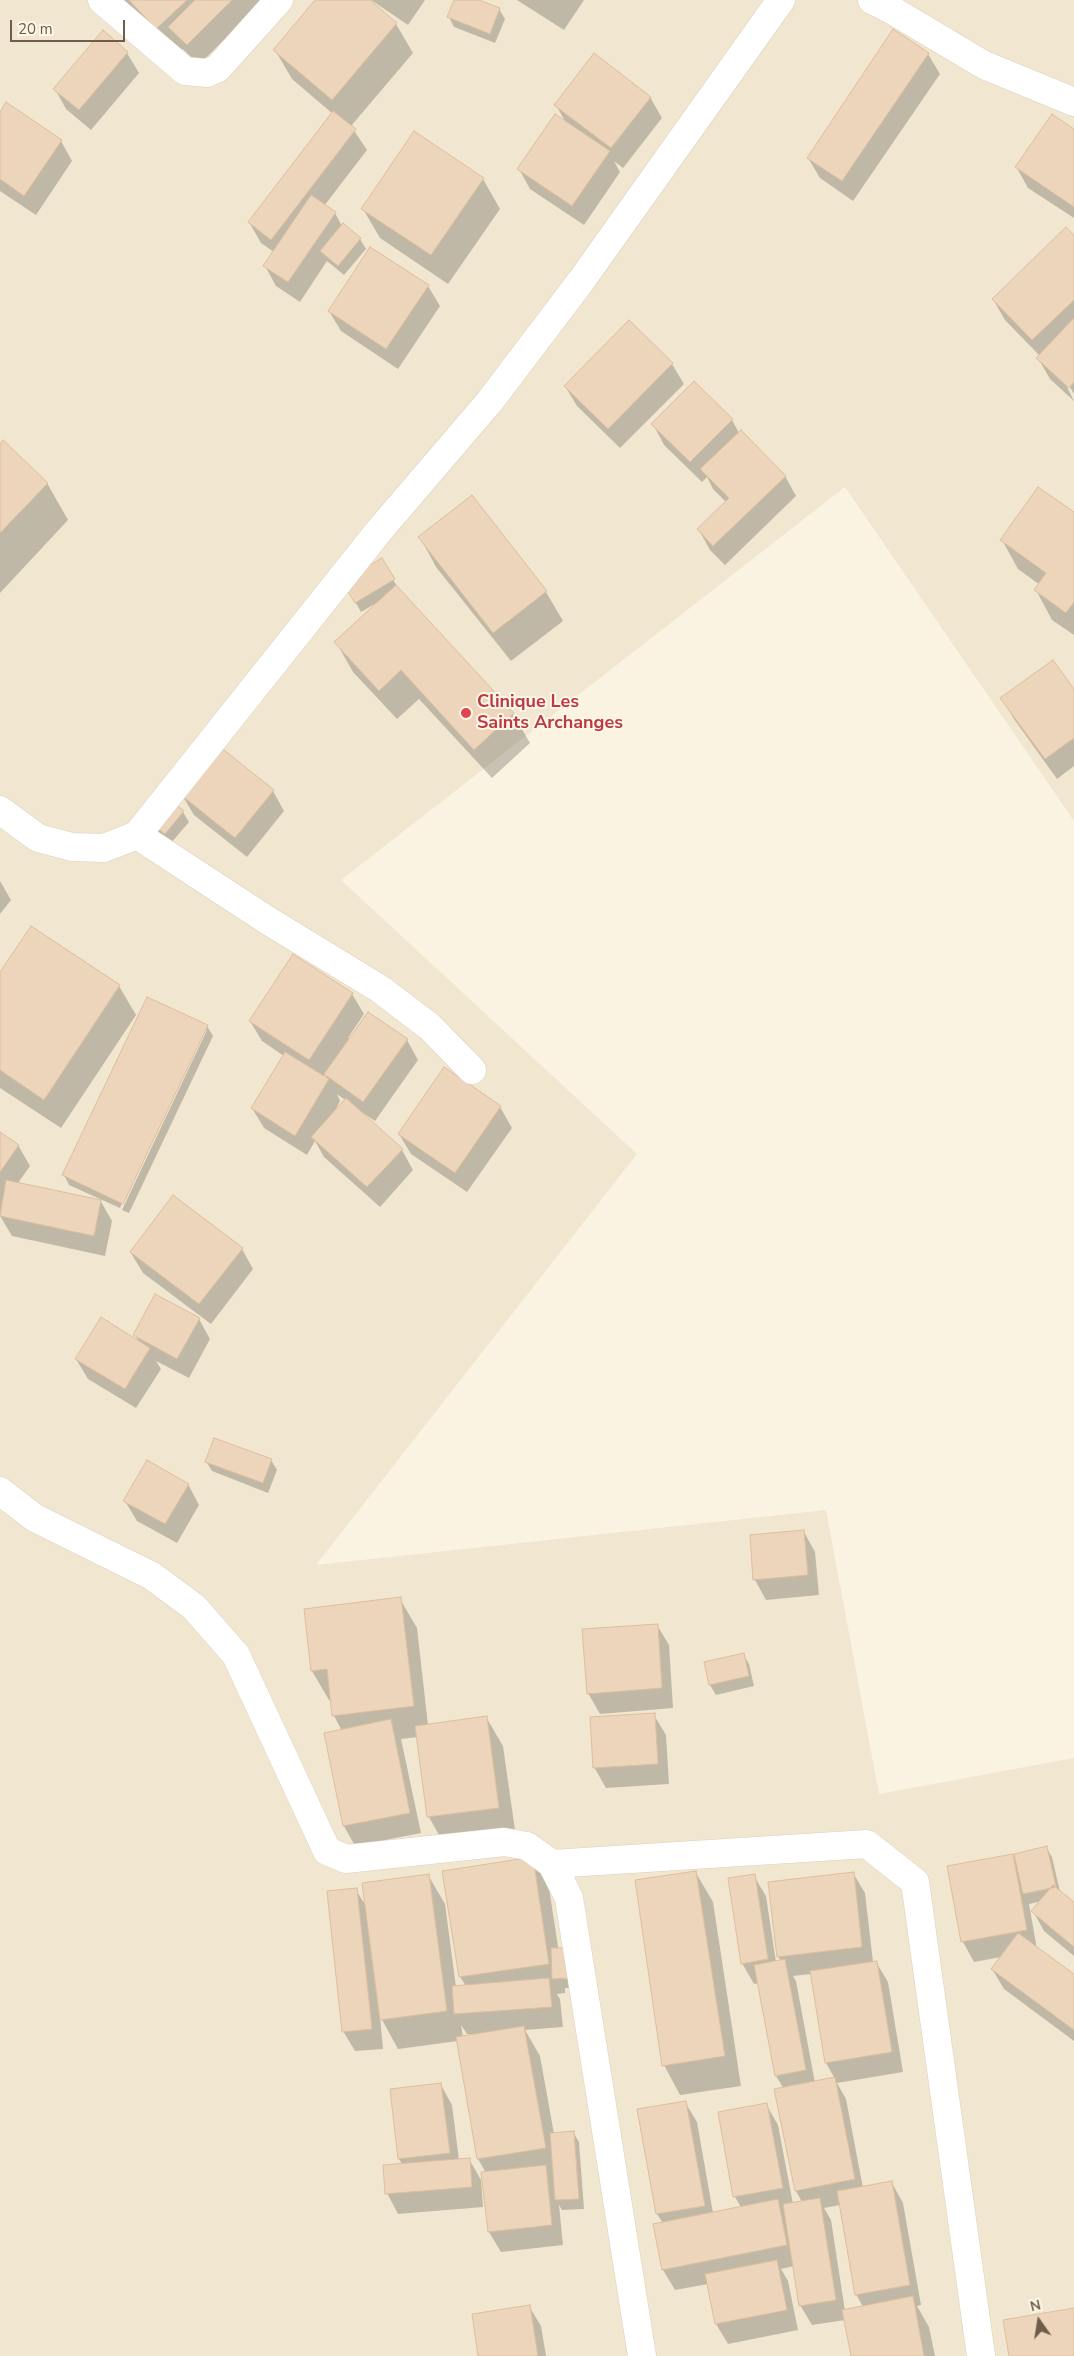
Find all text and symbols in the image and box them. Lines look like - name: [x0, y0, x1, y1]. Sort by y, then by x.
- scale bar: [12, 10, 128, 42]
- text: 20 m: [18, 19, 53, 39]
- place label: Clinique Les Saints Archanges: [477, 692, 623, 734]
- marker: Clinique Les Saints Archanges: [459, 706, 473, 720]
- text: N: [1028, 2295, 1043, 2316]
- north arrow: [1014, 2296, 1064, 2346]

